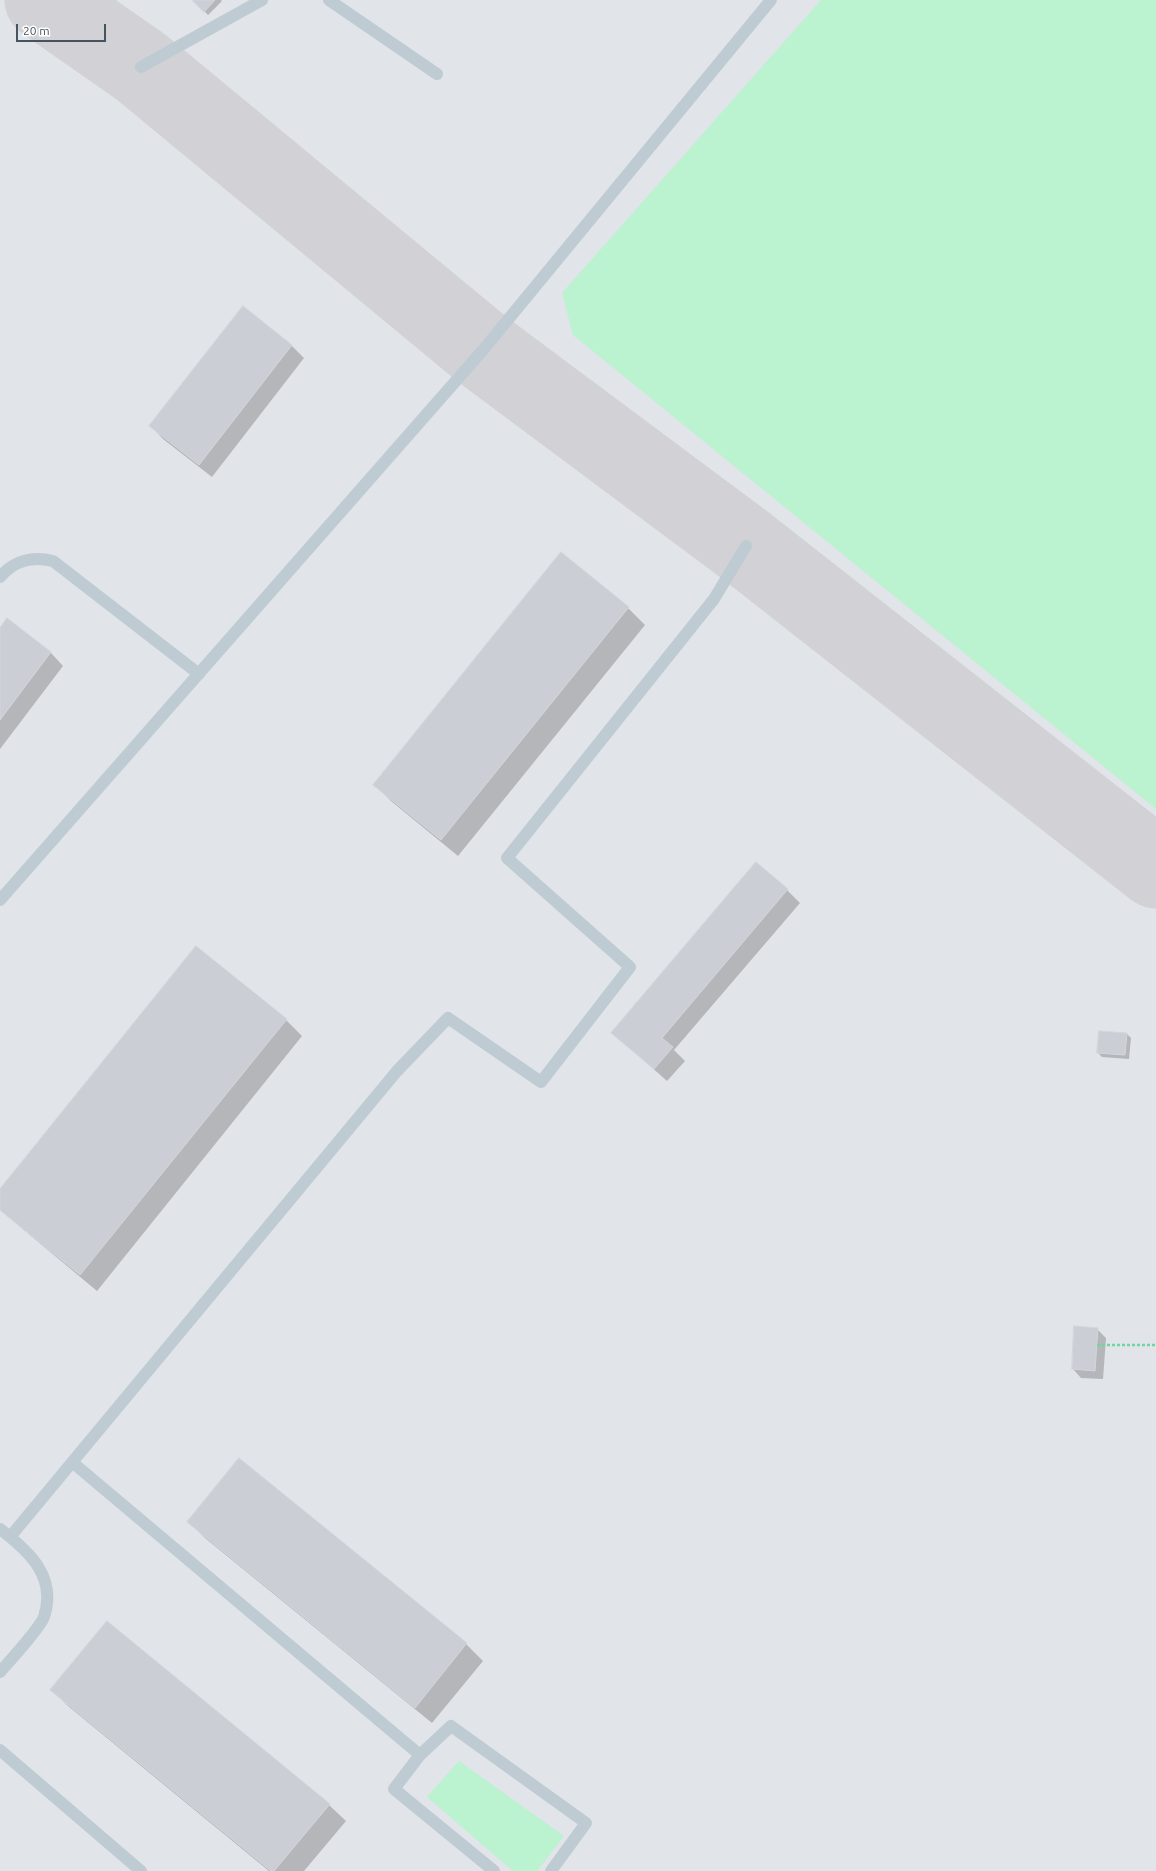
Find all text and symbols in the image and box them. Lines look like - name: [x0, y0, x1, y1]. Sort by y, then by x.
- scale bar: [18, 16, 108, 42]
- text: 20 m: [23, 24, 50, 37]

